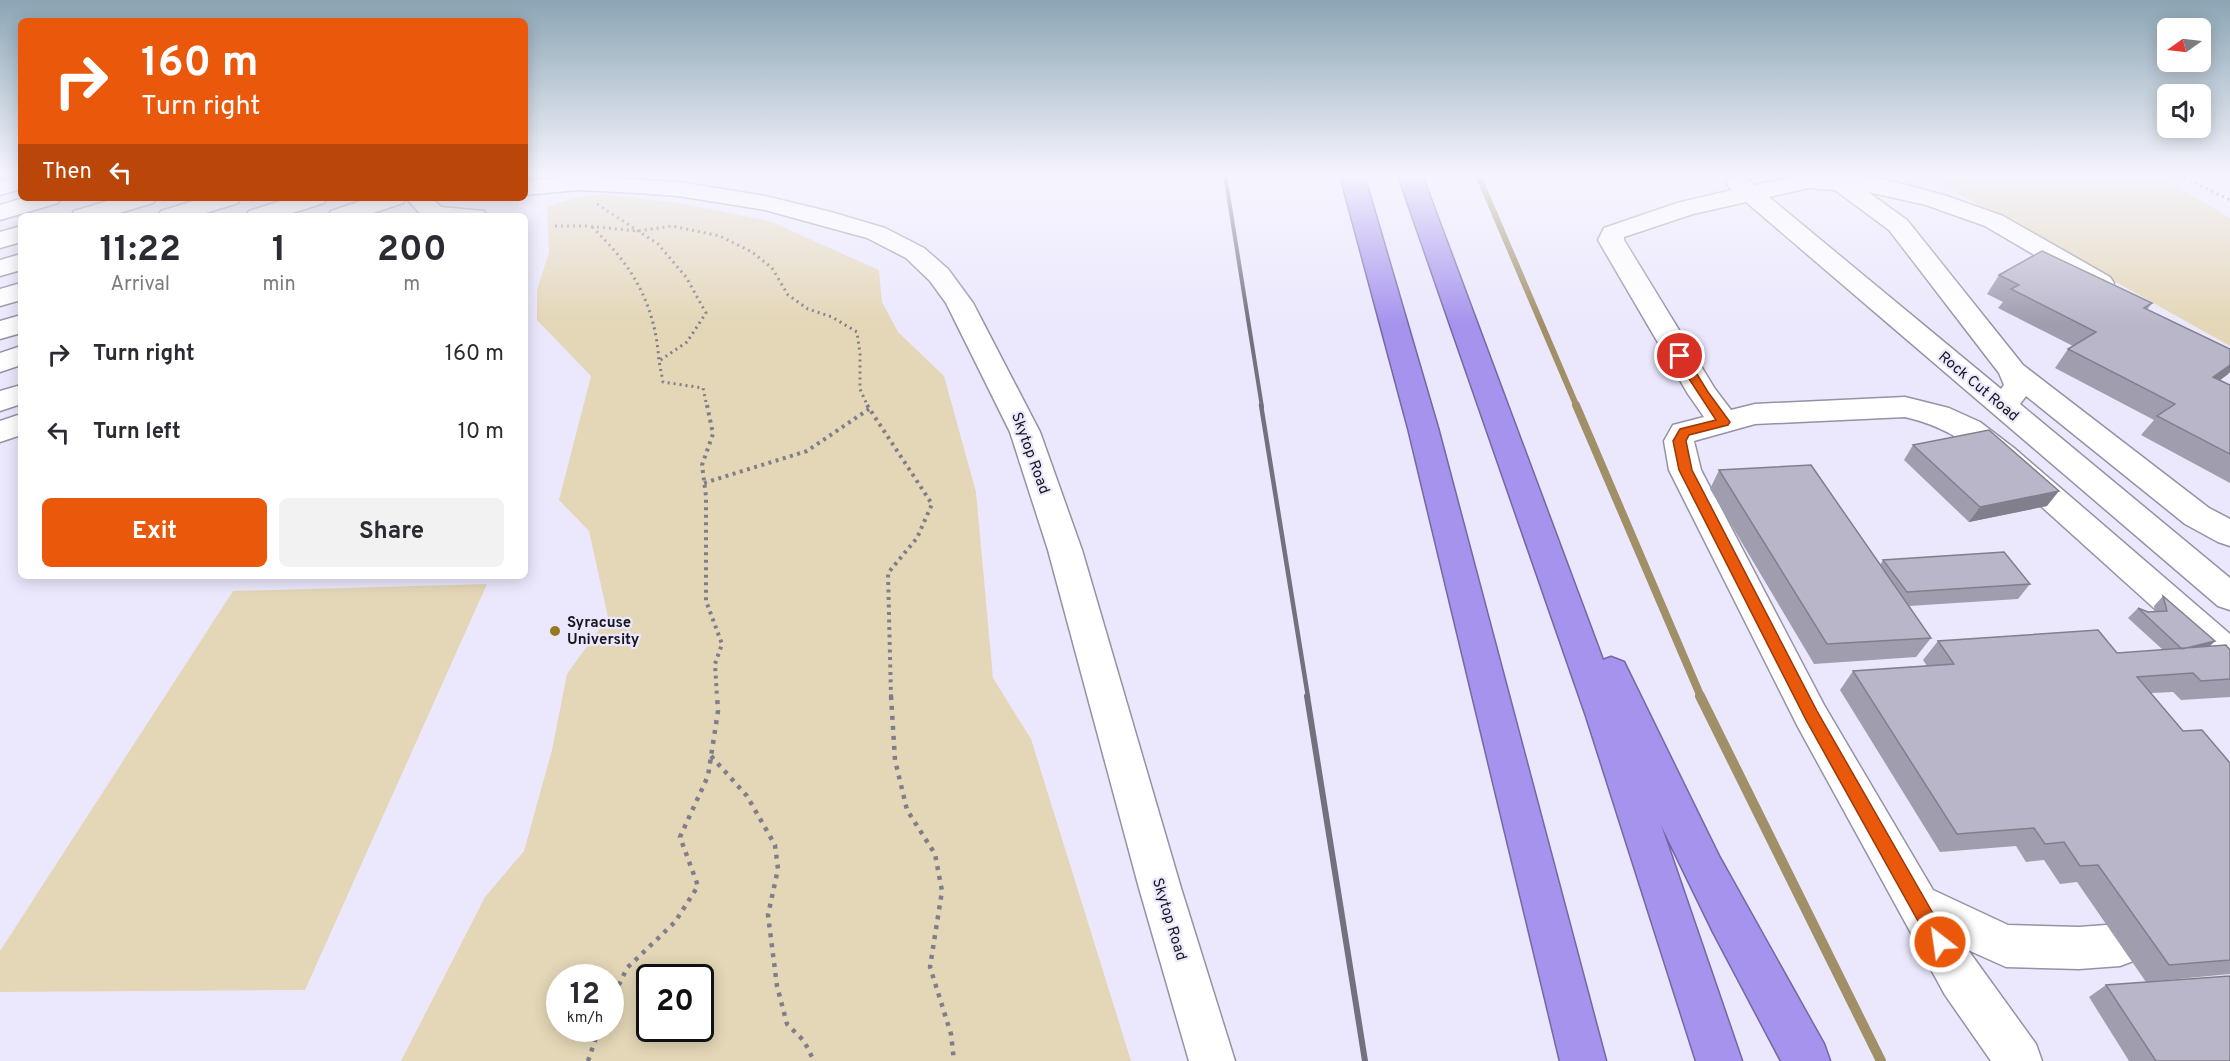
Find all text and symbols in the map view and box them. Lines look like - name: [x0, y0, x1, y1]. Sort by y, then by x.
- north arrow: [2157, 18, 2211, 72]
- map controls: [2157, 18, 2211, 138]
- text: 160 m: [141, 38, 259, 91]
- icon: right: [42, 42, 120, 120]
- button: sound: [2157, 84, 2211, 138]
- text: Turn right: [141, 90, 260, 124]
- icon: left: [104, 156, 137, 189]
- text: Then: [42, 159, 92, 186]
- text: 11:22: [99, 228, 181, 274]
- text: 1: [272, 228, 286, 274]
- text: 200: [377, 228, 447, 274]
- text: Arrival: [110, 272, 170, 298]
- text: min: [262, 272, 296, 298]
- text: m: [403, 272, 420, 298]
- pin: [1654, 330, 1705, 381]
- icon: right: [42, 338, 75, 371]
- icon: arrive: [1663, 339, 1696, 372]
- text: Turn right: [93, 341, 195, 368]
- text: 160 m: [445, 341, 504, 368]
- street label: Rock Cut Road: [1934, 348, 2022, 426]
- street label: Skytop Road: [1006, 410, 1053, 497]
- icon: left: [42, 416, 75, 449]
- text: Turn left: [93, 419, 181, 446]
- text: 10 m: [458, 419, 504, 446]
- button: Exit: [42, 498, 267, 567]
- button: Share: [279, 498, 504, 567]
- place label: Syracuse University: [567, 614, 640, 650]
- marker: Syracuse University: [548, 624, 562, 638]
- street label: Skytop Road: [1147, 876, 1190, 963]
- position arrow: [1908, 910, 1972, 974]
- speed limit sign: 20: [636, 964, 714, 1042]
- text: 12: [570, 977, 600, 1014]
- text: km/h: [567, 1009, 603, 1028]

